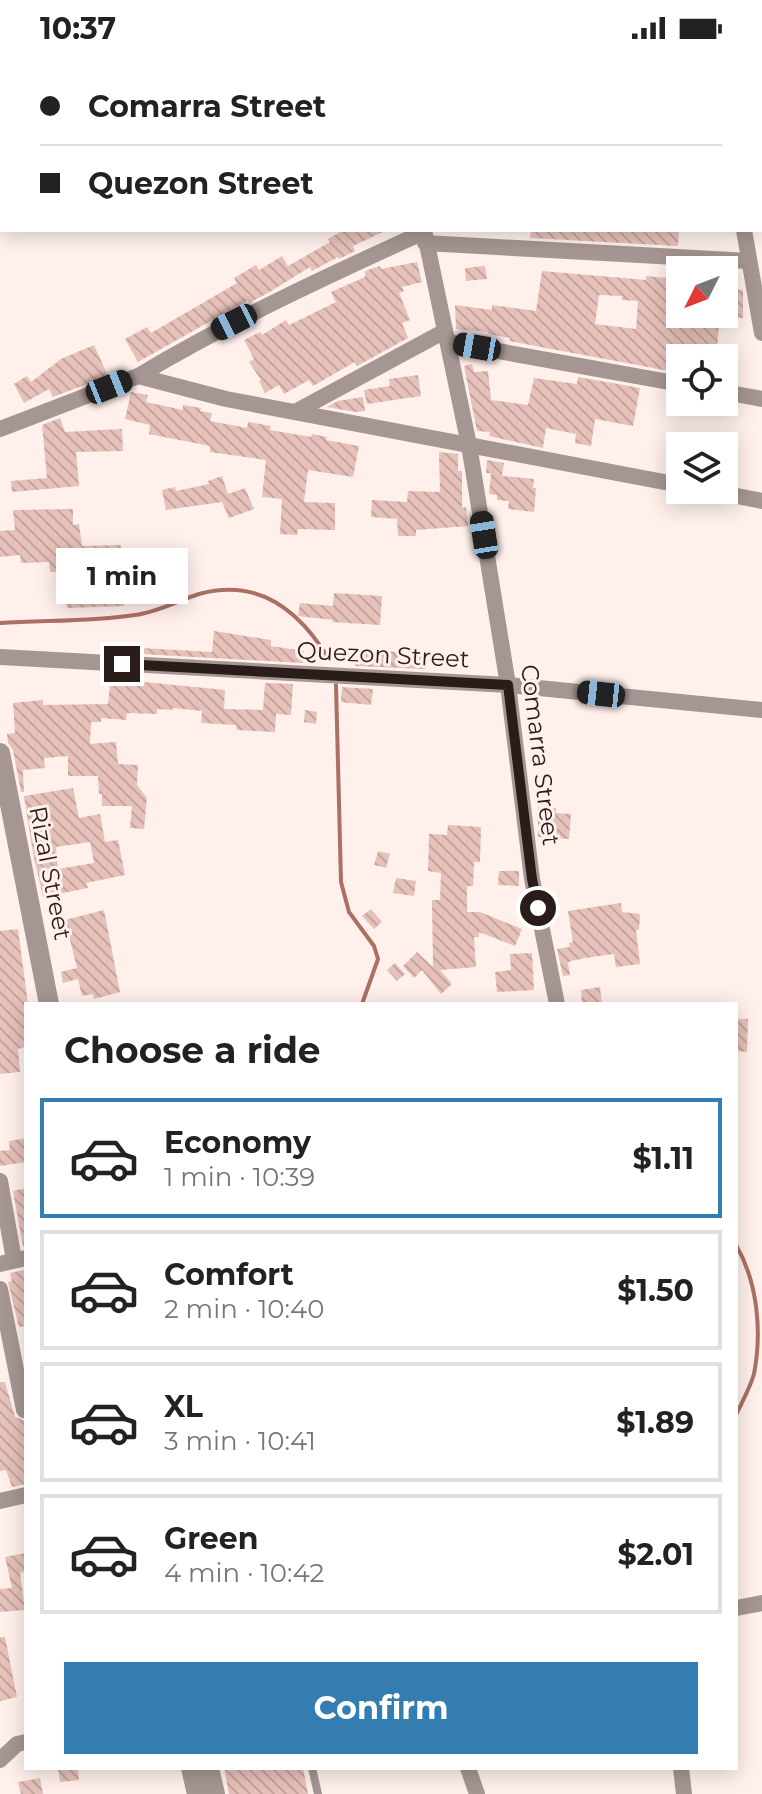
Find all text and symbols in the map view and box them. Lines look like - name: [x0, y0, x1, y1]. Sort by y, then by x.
- text: 10:37: [40, 10, 116, 47]
- text: Comarra Street: [88, 88, 326, 125]
- text: Quezon Street: [88, 165, 313, 202]
- north arrow: [666, 256, 738, 328]
- map controls: [666, 256, 738, 504]
- car: [207, 300, 261, 344]
- car: [451, 331, 503, 363]
- button: locate: [666, 344, 738, 416]
- car: [82, 367, 136, 407]
- button: layers: [666, 432, 738, 504]
- car: [468, 509, 500, 561]
- callout: 1 min: [56, 548, 188, 604]
- text: 1 min: [87, 560, 157, 592]
- street label: Quezon Street: [296, 635, 470, 674]
- route end: [104, 646, 140, 682]
- street label: Comarra Street: [515, 663, 566, 847]
- car: [576, 680, 626, 708]
- street label: Rizal Street: [23, 804, 78, 942]
- route start: [520, 890, 556, 926]
- text: Choose a ride: [64, 1028, 321, 1072]
- icon: car: [68, 1122, 140, 1194]
- text: Economy: [164, 1124, 311, 1161]
- text: $1.11: [633, 1140, 694, 1177]
- text: 1 min · 10:39: [164, 1161, 315, 1193]
- icon: car: [68, 1254, 140, 1326]
- text: Comfort: [164, 1256, 294, 1293]
- text: $1.50: [617, 1272, 694, 1309]
- text: 2 min · 10:40: [164, 1293, 324, 1325]
- icon: car: [68, 1386, 140, 1458]
- text: XL: [164, 1388, 203, 1425]
- text: $1.89: [616, 1404, 694, 1441]
- text: 3 min · 10:41: [164, 1425, 316, 1457]
- icon: car: [68, 1518, 140, 1590]
- text: Green: [164, 1520, 258, 1557]
- text: $2.01: [617, 1536, 694, 1573]
- text: 4 min · 10:42: [164, 1557, 324, 1589]
- button: Confirm: [64, 1662, 698, 1754]

